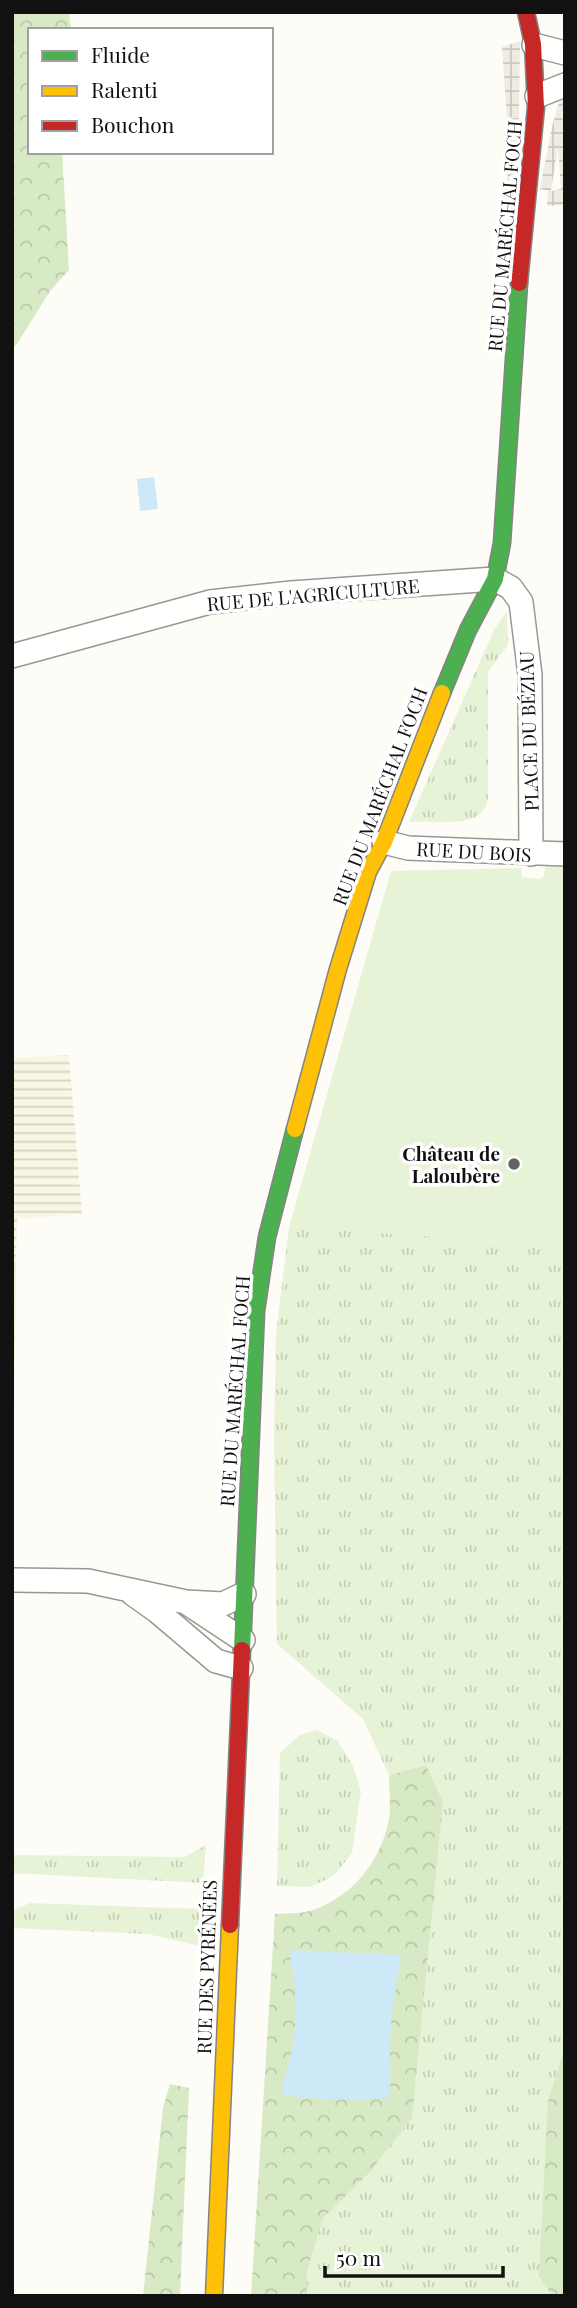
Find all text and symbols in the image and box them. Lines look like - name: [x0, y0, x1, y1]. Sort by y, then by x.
- legend: [28, 28, 273, 154]
- text: Fluide: [91, 40, 150, 68]
- text: Ralenti: [91, 75, 158, 103]
- text: Bouchon: [91, 110, 175, 138]
- street label: RUE DU MARÉCHAL FOCH: [481, 119, 527, 353]
- street label: RUE DE L'AGRICULTURE: [206, 572, 420, 616]
- street label: PLACE DU BÉZIAU: [512, 650, 544, 812]
- street label: RUE DU MARÉCHAL FOCH: [325, 683, 433, 909]
- street label: RUE DU BOIS: [416, 835, 532, 867]
- place label: Château de Laloubère: [402, 1140, 500, 1188]
- marker: Château de Laloubère: [506, 1156, 522, 1172]
- street label: RUE DU MARÉCHAL FOCH: [213, 1274, 255, 1508]
- street label: RUE DES PYRÉNÉES: [190, 1879, 222, 2055]
- scale bar: [325, 2234, 504, 2278]
- text: 50 m: [336, 2243, 382, 2271]

